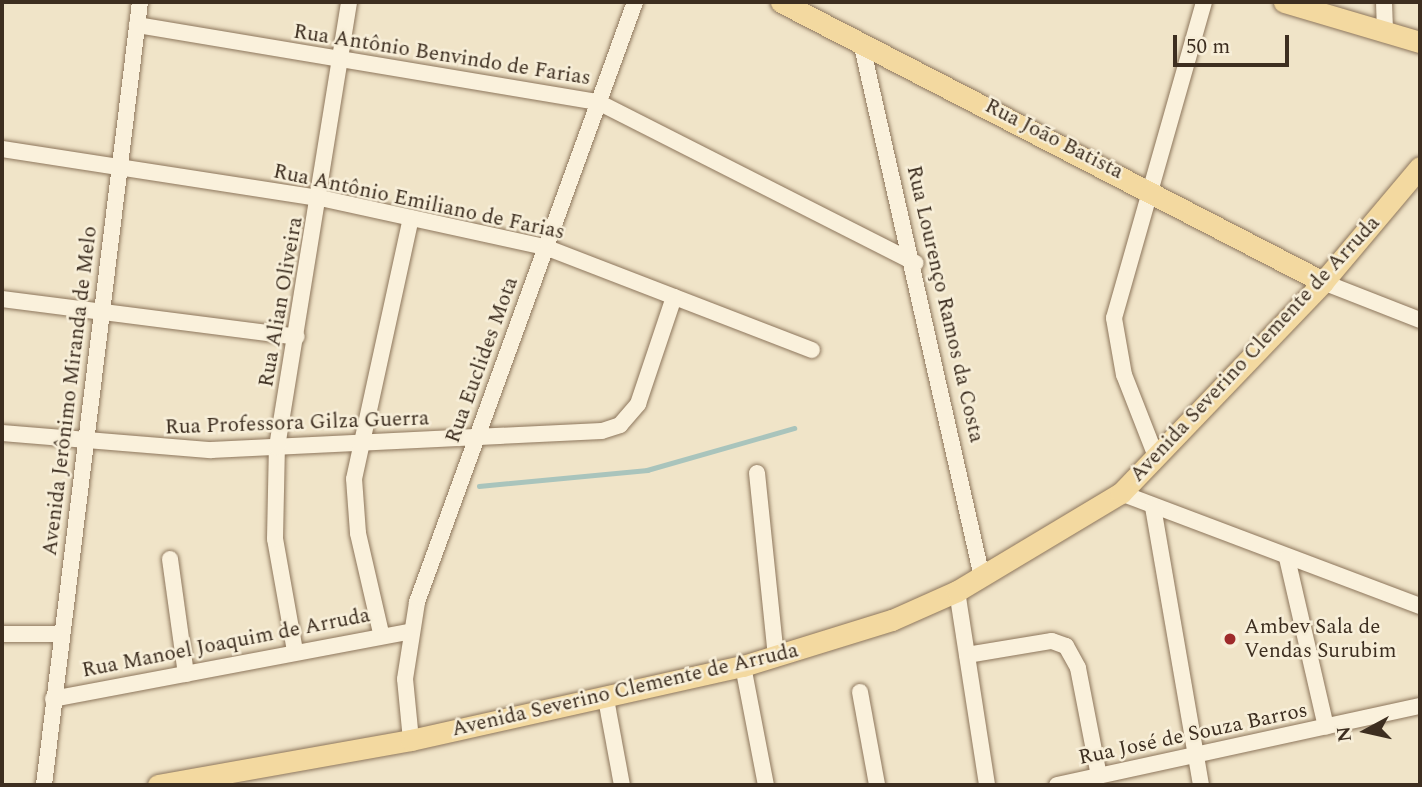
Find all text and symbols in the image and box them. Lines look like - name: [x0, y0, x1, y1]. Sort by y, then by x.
- street label: Rua Antônio Benvindo de Farias: [291, 19, 593, 91]
- scale bar: [1177, 21, 1292, 65]
- text: 50 m: [1186, 31, 1230, 63]
- street label: Rua João Batista: [981, 93, 1127, 185]
- street label: Rua Antônio Emiliano de Farias: [271, 159, 567, 245]
- street label: Rua Lourenço Ramos da Costa: [901, 163, 989, 445]
- street label: Avenida Severino Clemente de Arruda: [1125, 211, 1385, 487]
- street label: Rua Alian Oliveira: [254, 215, 308, 389]
- street label: Avenida Jerônimo Miranda de Melo: [37, 225, 103, 557]
- street label: Rua Euclides Mota: [440, 274, 524, 446]
- street label: Rua Professora Gilza Guerra: [164, 406, 430, 440]
- street label: Rua Manoel Joaquim de Arruda: [80, 603, 372, 683]
- place label: Ambev Sala de Vendas Surubim: [1244, 614, 1397, 664]
- marker: Ambev Sala de Vendas Surubim: [1222, 631, 1238, 647]
- street label: Avenida Severino Clemente de Arruda: [449, 638, 801, 742]
- north arrow: [1331, 696, 1401, 766]
- street label: Rua José de Souza Barros: [1076, 697, 1310, 771]
- text: N: [1329, 724, 1360, 744]

